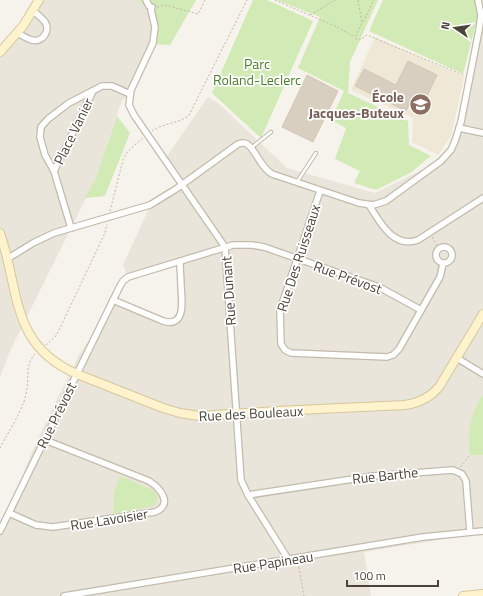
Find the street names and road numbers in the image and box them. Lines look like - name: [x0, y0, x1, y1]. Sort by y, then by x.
- street label: Place Vanier: [48, 94, 98, 168]
- street label: Rue Des Ruisseaux: [271, 201, 325, 314]
- street label: Rue Dunant: [215, 255, 241, 326]
- street label: Rue Prévost: [311, 255, 385, 299]
- street label: Rue Prévost: [31, 378, 81, 452]
- street label: Rue des Bouleaux: [198, 400, 305, 426]
- street label: Rue Barthe: [351, 461, 419, 489]
- street label: Rue Lavoisier: [69, 502, 149, 536]
- street label: Rue Papineau: [231, 545, 315, 579]

